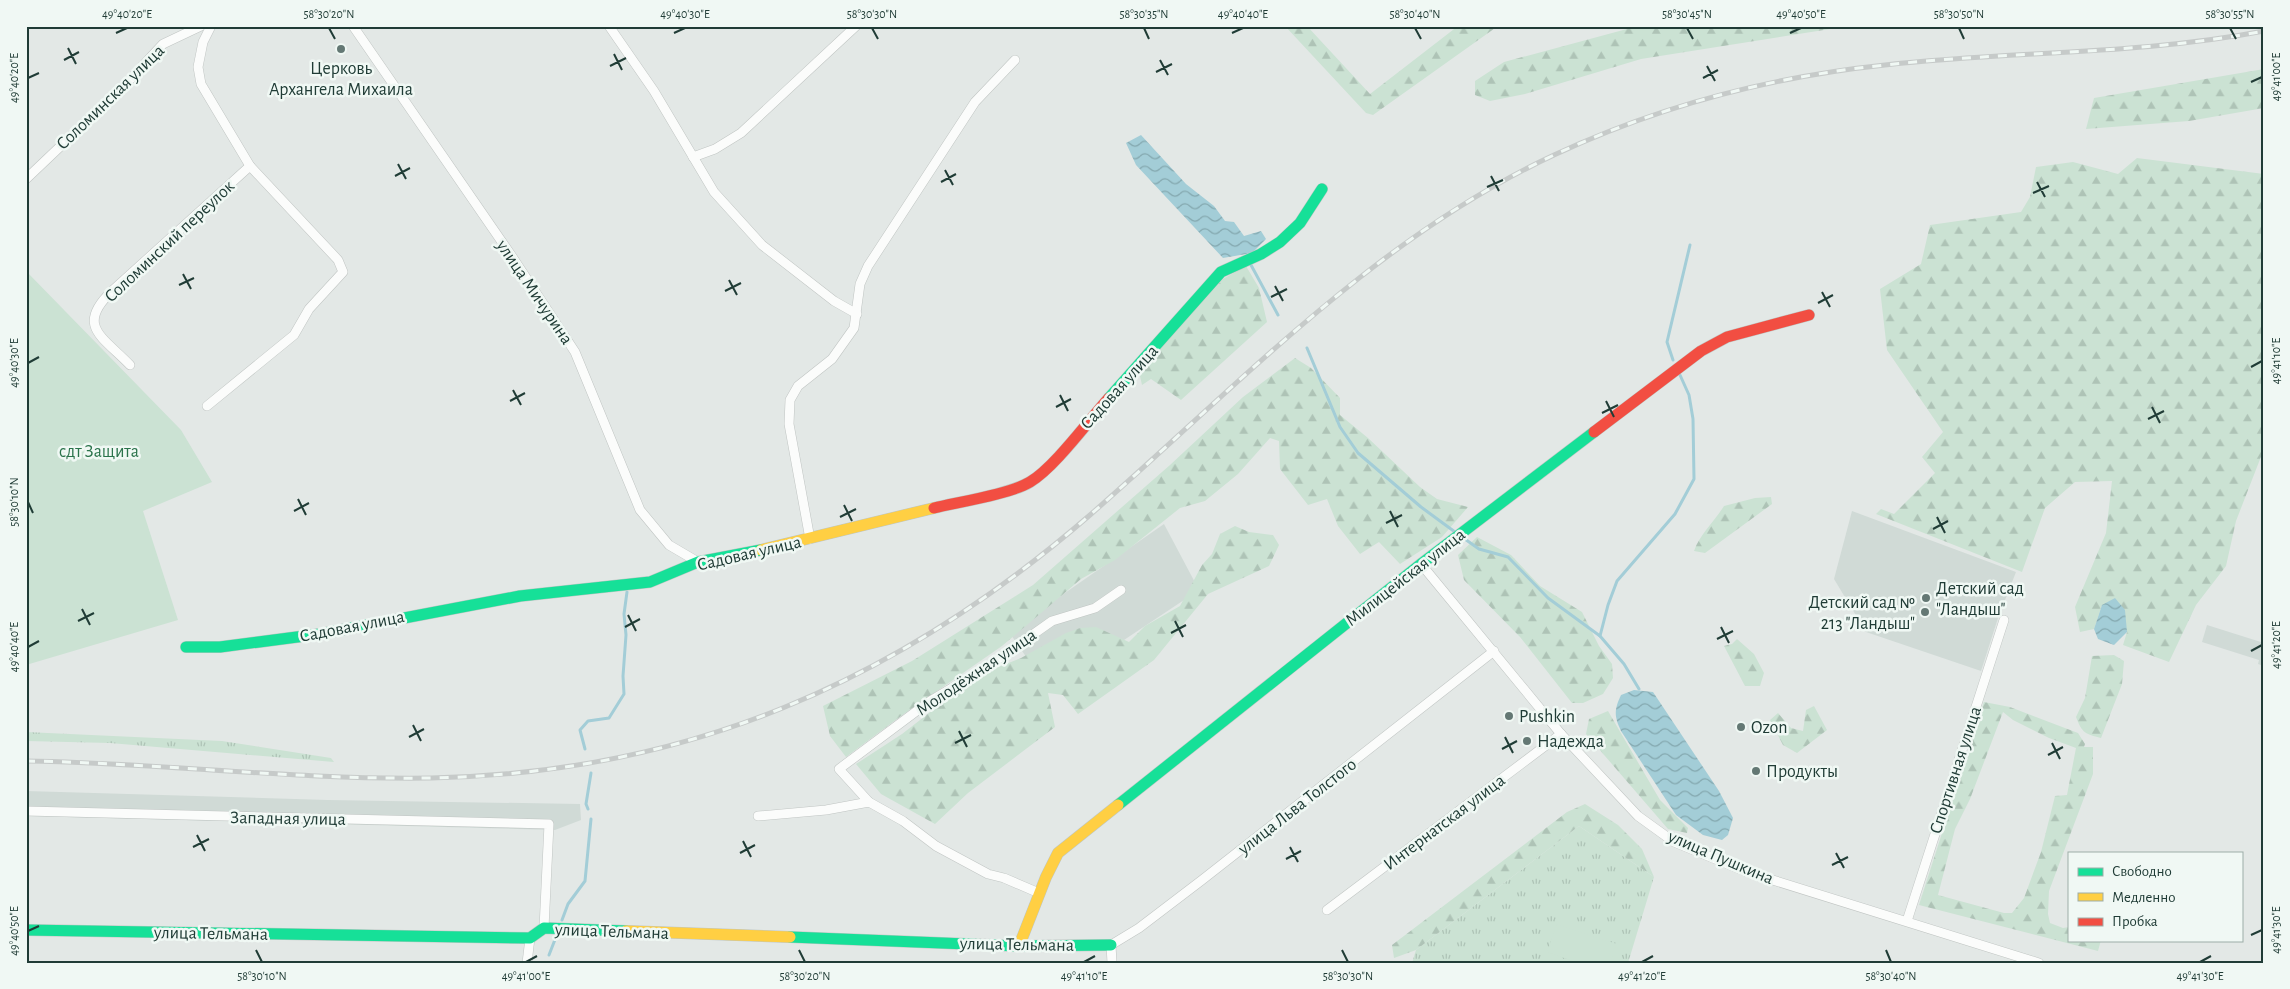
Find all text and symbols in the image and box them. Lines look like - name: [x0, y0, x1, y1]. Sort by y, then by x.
- text: 49°40'20"E: [102, 8, 152, 20]
- text: 58°30'20"N: [304, 8, 354, 20]
- text: 49°40'30"E: [660, 8, 710, 20]
- text: 58°30'30"N: [847, 8, 897, 20]
- text: 58°30'35"N: [1119, 8, 1169, 20]
- text: 49°40'40"E: [1218, 8, 1268, 20]
- text: 58°30'40"N: [1389, 8, 1441, 20]
- text: 58°30'45"N: [1662, 8, 1712, 20]
- text: 49°40'50"E: [1776, 8, 1826, 20]
- text: 58°30'50"N: [1934, 8, 1984, 20]
- text: 58°30'55"N: [2205, 8, 2255, 20]
- street label: Соломинская улица: [53, 42, 168, 154]
- marker: Церковь Архангела Михаила: [335, 43, 347, 55]
- text: 49°41'00"E: [2270, 52, 2282, 101]
- text: 49°40'20"E: [8, 53, 20, 103]
- place label: Церковь Архангела Михаила: [269, 60, 413, 99]
- street label: Соломинский переулок: [101, 177, 238, 306]
- street label: улица Мичурина: [492, 236, 576, 348]
- text: 49°40'30"E: [8, 338, 20, 388]
- text: 49°41'10"E: [2270, 338, 2282, 384]
- street label: Садовая улица: [1077, 342, 1162, 433]
- park label: сдт Защита: [59, 443, 139, 461]
- text: 58°30'10"N: [8, 477, 20, 527]
- street label: Милицейская улица: [1342, 526, 1469, 630]
- street label: Садовая улица: [695, 533, 803, 575]
- place label: Детский сад "Ландыш": [1936, 580, 2024, 619]
- marker: Детский сад "Ландыш": [1920, 592, 1932, 604]
- place label: Детский сад № 213 "Ландыш": [1808, 594, 1915, 633]
- marker: Детский сад № 213 "Ландыш": [1919, 606, 1931, 618]
- street label: Садовая улица: [298, 608, 406, 646]
- text: 49°41'20"E: [2270, 621, 2282, 669]
- text: 49°40'40"E: [8, 622, 20, 672]
- street label: Молодёжная улица: [913, 626, 1040, 720]
- street label: Спортивная улица: [1927, 704, 1985, 836]
- place label: Pushkin: [1519, 708, 1575, 726]
- marker: Pushkin: [1503, 710, 1515, 722]
- place label: Ozon: [1751, 719, 1788, 737]
- marker: Ozon: [1735, 721, 1747, 733]
- place label: Надежда: [1537, 733, 1604, 751]
- marker: Надежда: [1521, 735, 1533, 747]
- street label: улица Льва Толстого: [1234, 755, 1360, 859]
- place label: Продукты: [1766, 763, 1838, 781]
- marker: Продукты: [1750, 765, 1762, 777]
- street label: Интернатская улица: [1381, 771, 1509, 874]
- street label: Западная улица: [230, 809, 346, 829]
- street label: улица Пушкина: [1664, 827, 1776, 888]
- legend: [2068, 852, 2242, 942]
- text: Свободно: [2112, 864, 2172, 879]
- text: Медленно: [2112, 890, 2176, 905]
- text: 49°40'50"E: [8, 906, 20, 956]
- text: 49°41'30"E: [2270, 906, 2282, 954]
- text: Пробка: [2112, 914, 2158, 929]
- street label: улица Тельмана: [554, 921, 669, 943]
- street label: улица Тельмана: [153, 924, 268, 944]
- street label: улица Тельмана: [959, 935, 1074, 955]
- text: 58°30'10"N: [237, 970, 287, 982]
- text: 49°41'00"E: [502, 970, 551, 982]
- text: 58°30'20"N: [780, 970, 830, 982]
- text: 49°41'10"E: [1061, 970, 1107, 982]
- text: 58°30'30"N: [1323, 970, 1373, 982]
- text: 49°41'20"E: [1618, 970, 1666, 982]
- text: 58°30'40"N: [1865, 970, 1917, 982]
- text: 49°41'30"E: [2176, 970, 2224, 982]

